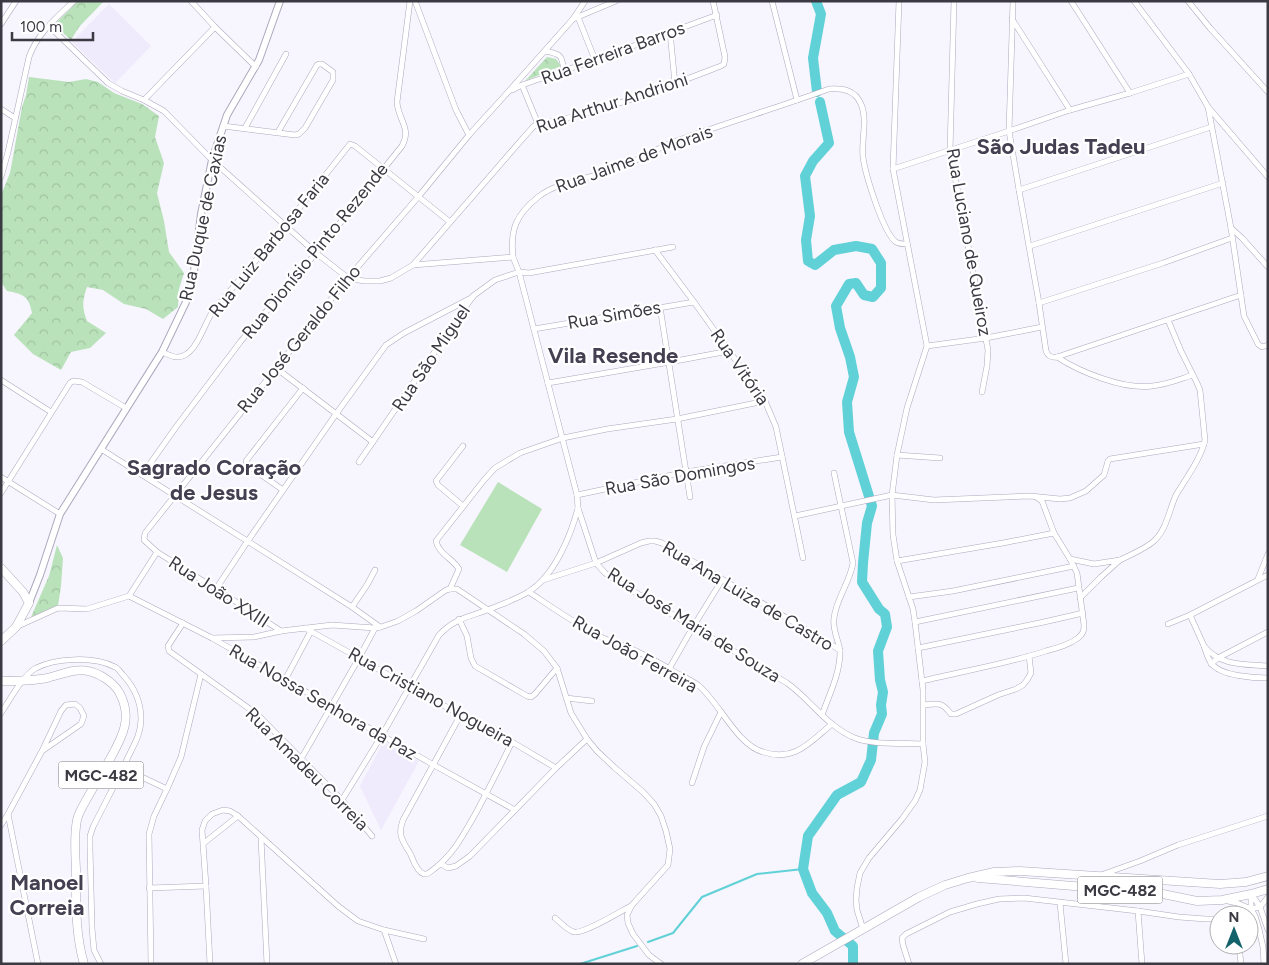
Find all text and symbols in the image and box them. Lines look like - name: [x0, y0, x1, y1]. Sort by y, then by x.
- scale bar: [12, 10, 94, 42]
- street label: Rua Ferreira Barros: [538, 17, 688, 89]
- text: 100 m: [20, 18, 62, 36]
- street label: Rua Arthur Andrioni: [533, 68, 691, 138]
- street label: Rua Jaime de Morais: [552, 120, 716, 198]
- street label: Rua Duque de Caxias: [175, 133, 231, 303]
- district label: São Judas Tadeu: [977, 133, 1145, 160]
- street label: Rua Luciano de Queiroz: [942, 146, 996, 338]
- street label: Rua Dionísio Pinto Rezende: [237, 158, 393, 343]
- street label: Rua Luiz Barbosa Faria: [204, 168, 334, 322]
- street label: Rua José Geraldo Filho: [233, 261, 365, 417]
- street label: Rua Simões: [566, 296, 662, 334]
- street label: Rua São Miguel: [387, 301, 475, 415]
- street label: Rua Vitória: [706, 325, 774, 409]
- district label: Vila Resende: [548, 342, 678, 369]
- street label: Rua São Domingos: [603, 452, 757, 500]
- district label: Sagrado Coração de Jesus: [127, 454, 302, 506]
- street label: Rua Ana Luiza de Castro: [659, 536, 837, 656]
- street label: Rua João XXIII: [165, 551, 273, 633]
- street label: Rua José Maria de Souza: [603, 563, 785, 687]
- street label: Rua João Ferreira: [569, 611, 701, 697]
- street label: Rua Nossa Senhora da Paz: [225, 639, 421, 765]
- street label: Rua Cristiano Nogueira: [344, 642, 518, 752]
- street label: Rua Amadeu Correia: [241, 703, 373, 835]
- road number: MGC-482: [58, 762, 144, 788]
- district label: Manoel Correia: [9, 869, 85, 921]
- road number: MGC-482: [1078, 876, 1162, 904]
- north arrow: [1209, 905, 1259, 955]
- text: N: [1229, 909, 1239, 926]

